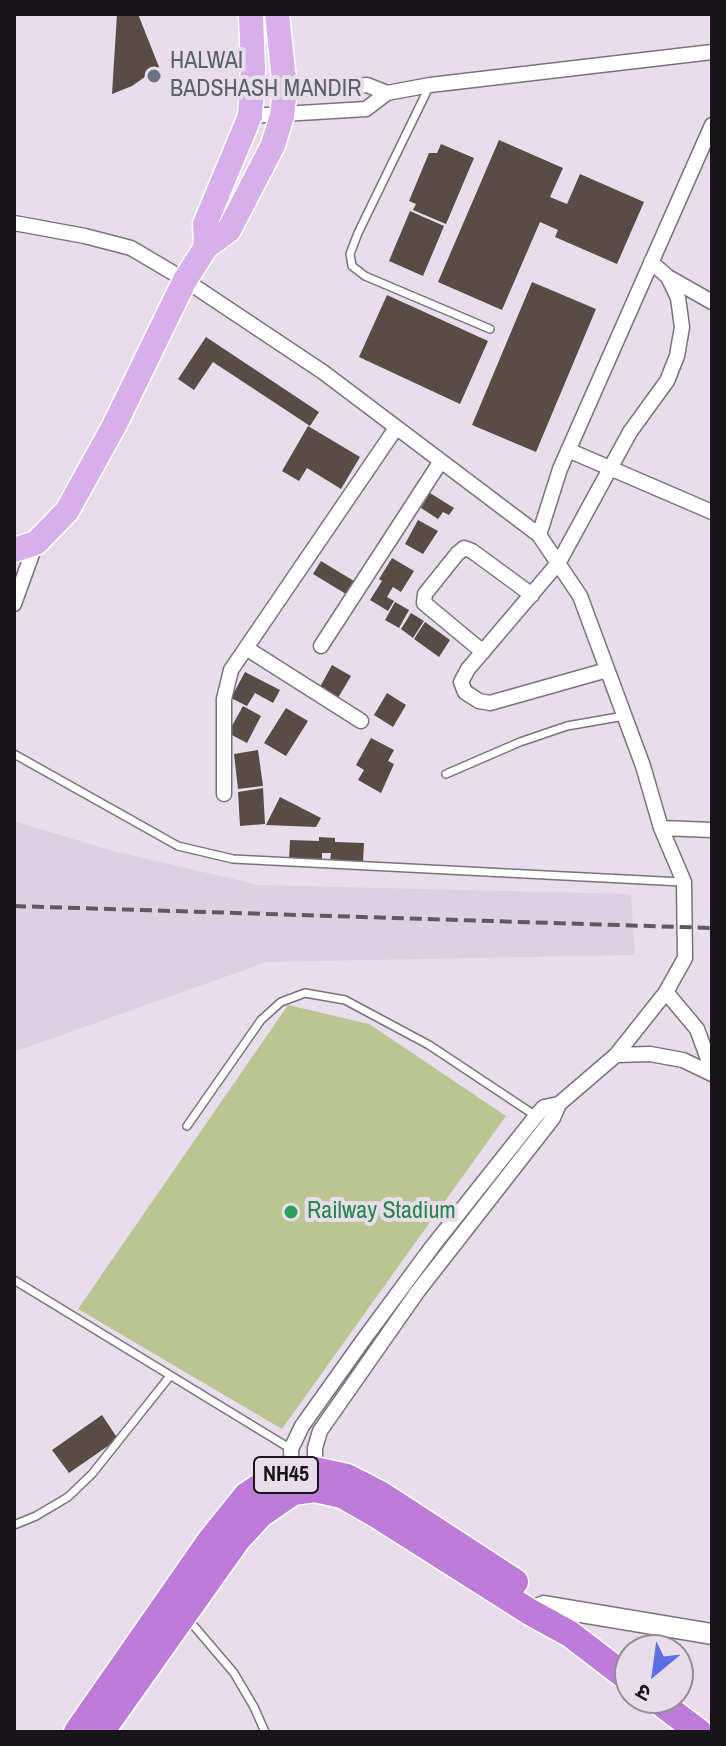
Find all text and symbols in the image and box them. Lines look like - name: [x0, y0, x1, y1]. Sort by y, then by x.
- place label: HALWAI BADSHASH MANDIR: [170, 48, 361, 104]
- marker: HALWAI BADSHASH MANDIR: [145, 67, 163, 85]
- place label: Railway Stadium: [307, 1198, 456, 1226]
- marker: Railway Stadium: [282, 1203, 300, 1221]
- road number: NH45: [254, 1457, 318, 1493]
- north arrow: [614, 1634, 694, 1714]
- text: उ: [630, 1677, 656, 1709]

